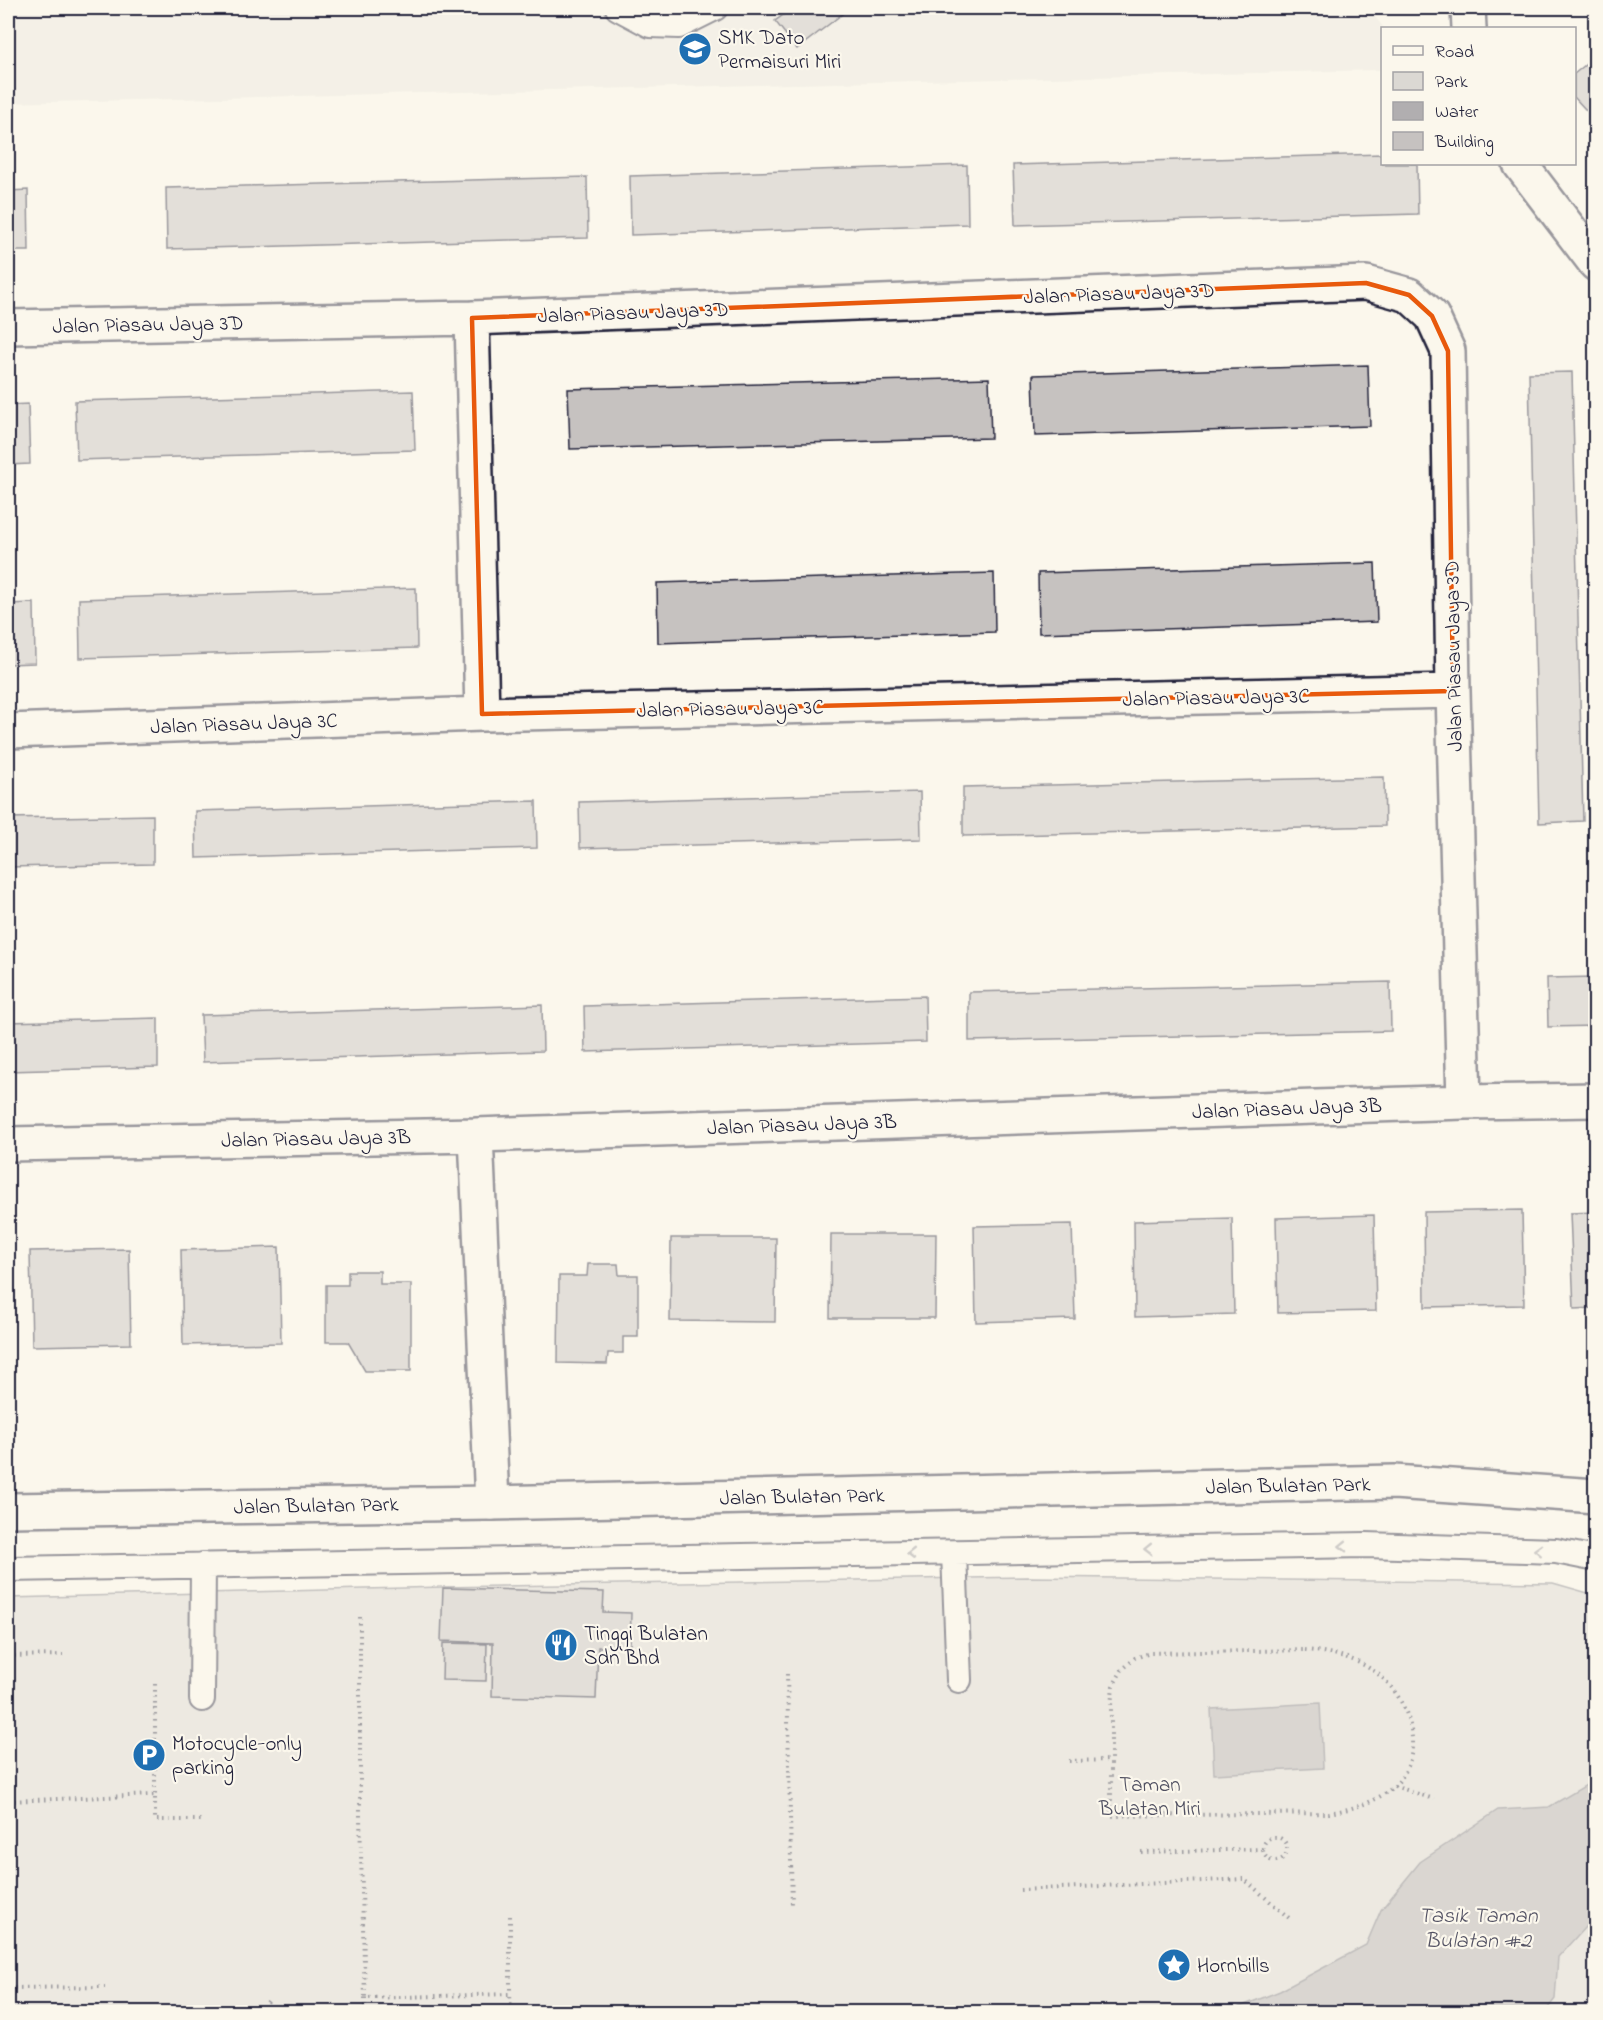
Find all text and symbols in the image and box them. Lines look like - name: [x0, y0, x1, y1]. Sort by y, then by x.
- place label: SMK Dato Permaisuri Miri: [718, 24, 841, 78]
- legend: [1381, 27, 1576, 165]
- school or university icon: SMK Dato Permaisuri Miri: [677, 31, 713, 67]
- text: Road: [1435, 40, 1474, 66]
- text: Park: [1435, 70, 1468, 96]
- text: Water: [1435, 100, 1479, 126]
- text: Building: [1434, 130, 1494, 157]
- street label: Jalan Piasau Jaya 3D: [1023, 277, 1215, 315]
- street label: Jalan Piasau Jaya 3D: [537, 296, 729, 334]
- street label: Jalan Piasau Jaya 3D: [52, 309, 244, 345]
- street label: Jalan Piasau Jaya 3D: [1438, 560, 1474, 752]
- street label: Jalan Piasau Jaya 3C: [1122, 682, 1310, 718]
- street label: Jalan Piasau Jaya 3C: [636, 693, 824, 729]
- street label: Jalan Piasau Jaya 3C: [150, 707, 338, 745]
- street label: Jalan Piasau Jaya 3B: [1192, 1092, 1383, 1130]
- street label: Jalan Piasau Jaya 3B: [707, 1108, 898, 1146]
- street label: Jalan Piasau Jaya 3B: [221, 1123, 411, 1159]
- street label: Jalan Bulatan Park: [1205, 1471, 1372, 1503]
- street label: Jalan Bulatan Park: [719, 1482, 886, 1514]
- street label: Jalan Bulatan Park: [233, 1491, 400, 1523]
- one-way arrow: [1338, 1539, 1347, 1552]
- one-way arrow: [1144, 1543, 1153, 1556]
- one-way arrow: [1533, 1544, 1542, 1556]
- one-way arrow: [907, 1548, 916, 1560]
- place label: Tinggi Bulatan Sdn Bhd: [584, 1620, 708, 1674]
- restaurant icon: Tinggi Bulatan Sdn Bhd: [543, 1627, 579, 1663]
- place label: Motocycle-only parking: [172, 1730, 302, 1786]
- parking icon: Motocycle-only parking: [131, 1737, 167, 1773]
- park label: Taman Bulatan Miri: [1098, 1771, 1201, 1825]
- water label: Tasik Taman Bulatan #2: [1418, 1901, 1539, 1958]
- place icon: Hornbills: [1156, 1947, 1192, 1983]
- place label: Hornbills: [1197, 1952, 1270, 1982]

